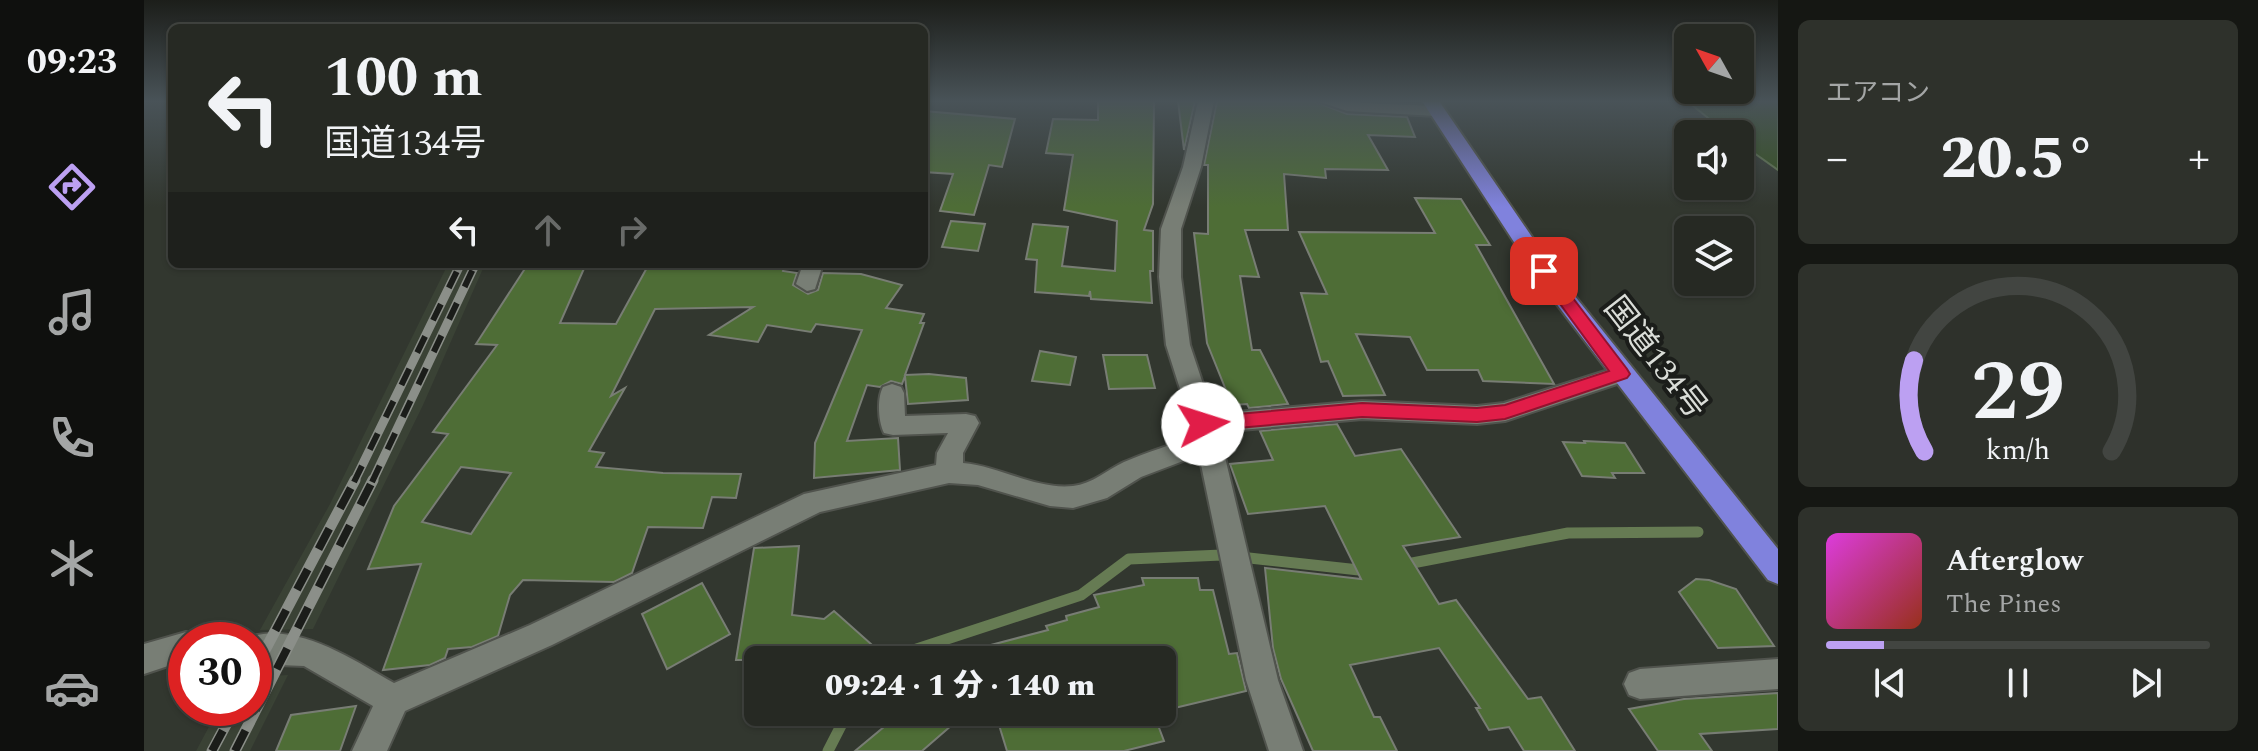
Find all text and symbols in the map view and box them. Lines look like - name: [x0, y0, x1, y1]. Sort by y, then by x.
- north arrow: [1674, 24, 1754, 104]
- map controls: [1674, 24, 1754, 296]
- text: 09:23: [27, 35, 117, 90]
- text: 100 m: [324, 36, 483, 121]
- icon: left: [192, 56, 296, 160]
- text: エアコン: [1826, 73, 1930, 113]
- text: 20.5°: [1941, 113, 2095, 205]
- text: 国道134号: [324, 117, 486, 172]
- button: sound: [1674, 120, 1754, 200]
- text: −: [1826, 125, 1848, 192]
- text: +: [2188, 125, 2210, 192]
- icon: directions: [44, 159, 100, 215]
- icon: left: [442, 208, 486, 252]
- icon: ahead: [526, 208, 570, 252]
- icon: right: [610, 208, 654, 252]
- button: layers: [1674, 216, 1754, 296]
- pin: [1510, 237, 1578, 305]
- icon: arrive: [1522, 249, 1566, 293]
- icon: music: [44, 284, 100, 340]
- street label: 国道134号: [1591, 286, 1719, 430]
- text: 29: [1971, 329, 2065, 456]
- position arrow: [1161, 382, 1245, 466]
- icon: phone: [44, 410, 100, 466]
- text: km/h: [1986, 429, 2050, 472]
- icon: climate: [44, 535, 100, 591]
- text: Afterglow: [1946, 538, 2083, 584]
- text: The Pines: [1946, 584, 2061, 624]
- speed limit sign: 30: [168, 622, 272, 726]
- icon: car: [44, 660, 100, 716]
- icon: previous: [1868, 661, 1912, 705]
- icon: pause: [1996, 661, 2040, 705]
- icon: next: [2124, 661, 2168, 705]
- text: 09:24 · 1 分 · 140 m: [825, 663, 1095, 709]

